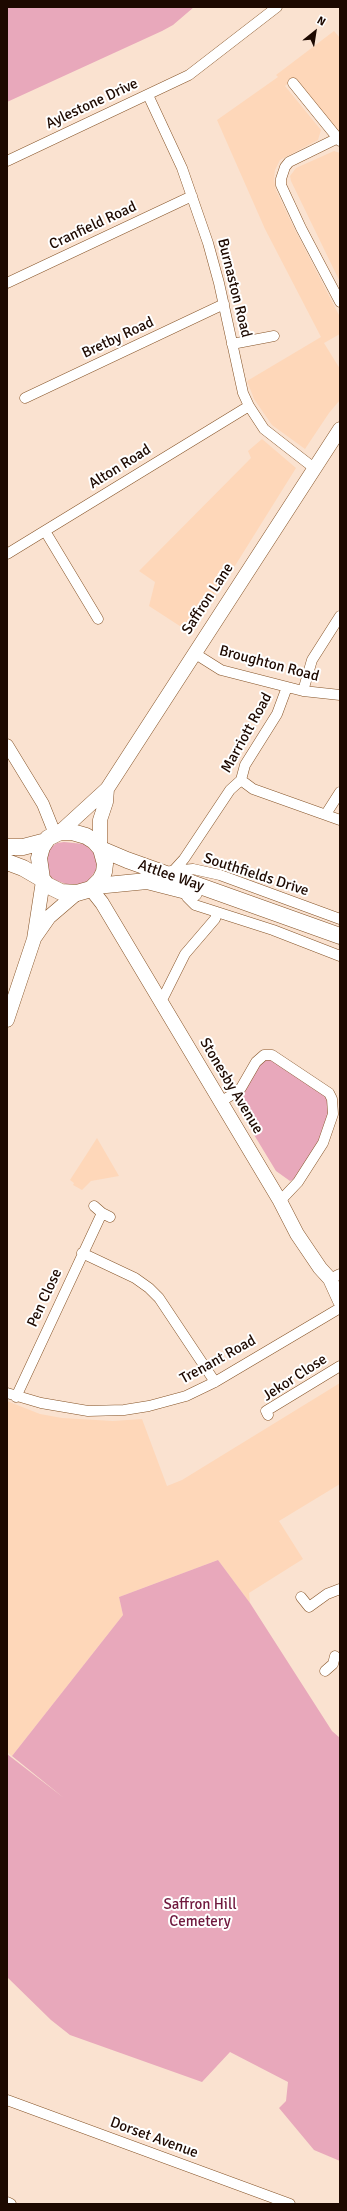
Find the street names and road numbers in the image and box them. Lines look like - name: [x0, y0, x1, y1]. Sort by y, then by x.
- street label: Aylestone Drive: [43, 75, 141, 133]
- street label: Cranfield Road: [47, 198, 139, 254]
- street label: Burnaston Road: [213, 237, 255, 339]
- street label: Bretby Road: [79, 314, 157, 362]
- street label: Alton Road: [86, 441, 154, 493]
- street label: Saffron Lane: [178, 560, 238, 638]
- street label: Broughton Road: [217, 642, 321, 686]
- street label: Marriott Road: [218, 690, 276, 776]
- street label: Southfields Drive: [201, 849, 311, 901]
- street label: Attlee Way: [136, 856, 206, 896]
- street label: Stonesby Avenue: [195, 1035, 267, 1137]
- street label: Pen Close: [24, 1266, 66, 1330]
- street label: Trenant Road: [177, 1332, 259, 1388]
- street label: Jekor Close: [259, 1351, 331, 1405]
- street label: Dorset Avenue: [107, 2114, 201, 2162]

